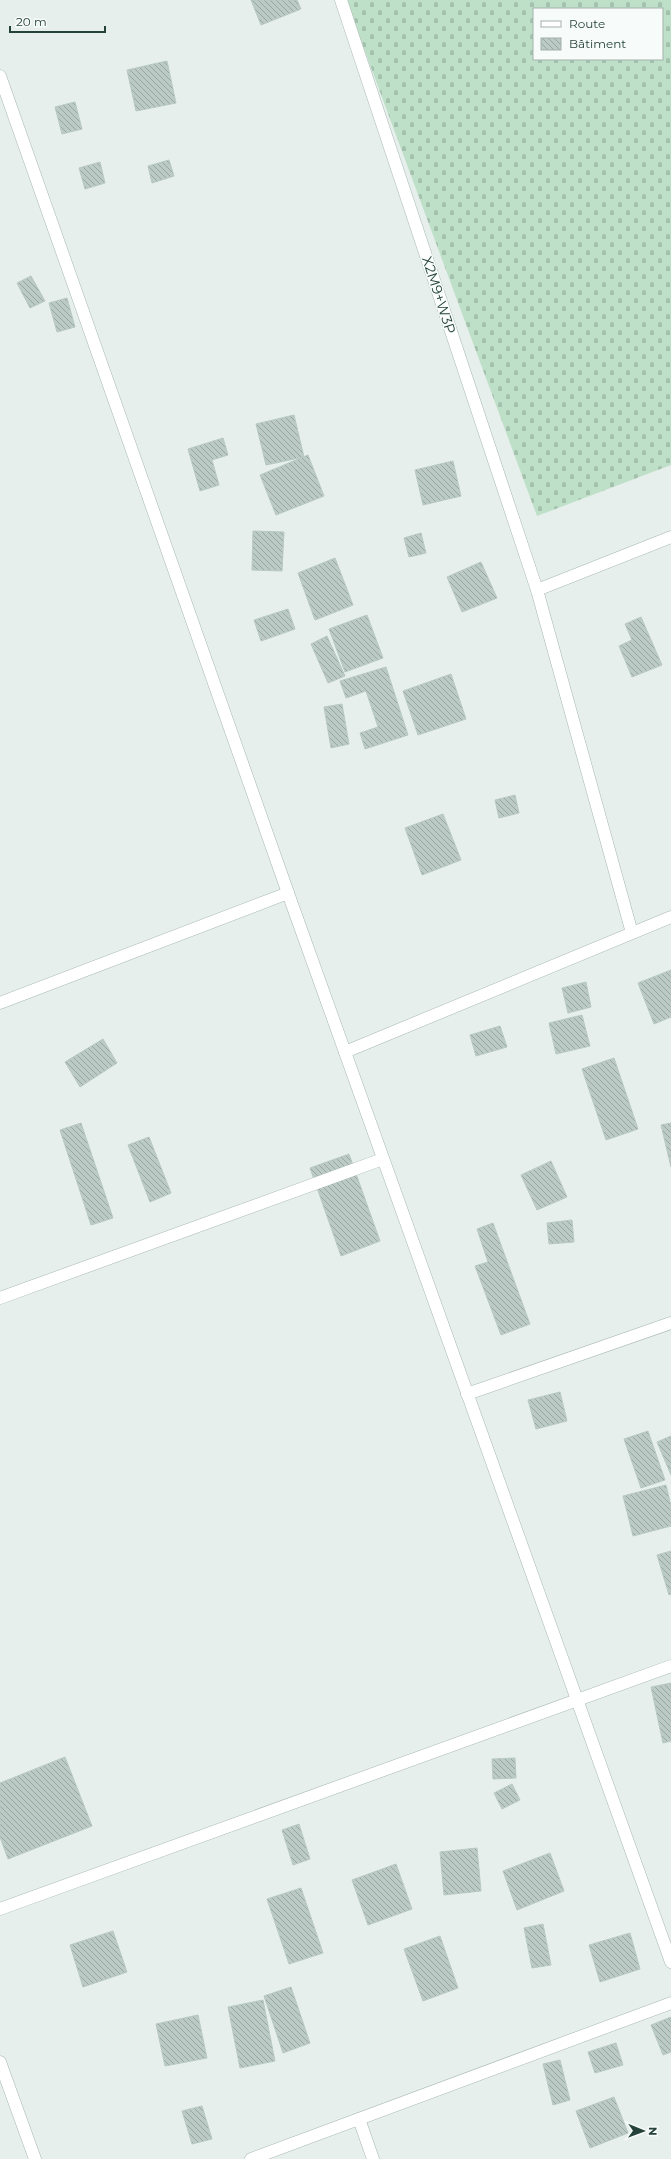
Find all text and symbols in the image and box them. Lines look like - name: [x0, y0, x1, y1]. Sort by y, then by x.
- scale bar: [10, 8, 105, 34]
- legend: [533, 8, 663, 60]
- text: 20 m: [16, 14, 47, 29]
- text: Route: [569, 16, 605, 31]
- text: Bâtiment: [569, 36, 626, 51]
- street label: X2M9+W3P: [418, 254, 460, 336]
- north arrow: [623, 2111, 663, 2151]
- text: N: [646, 2127, 660, 2136]

